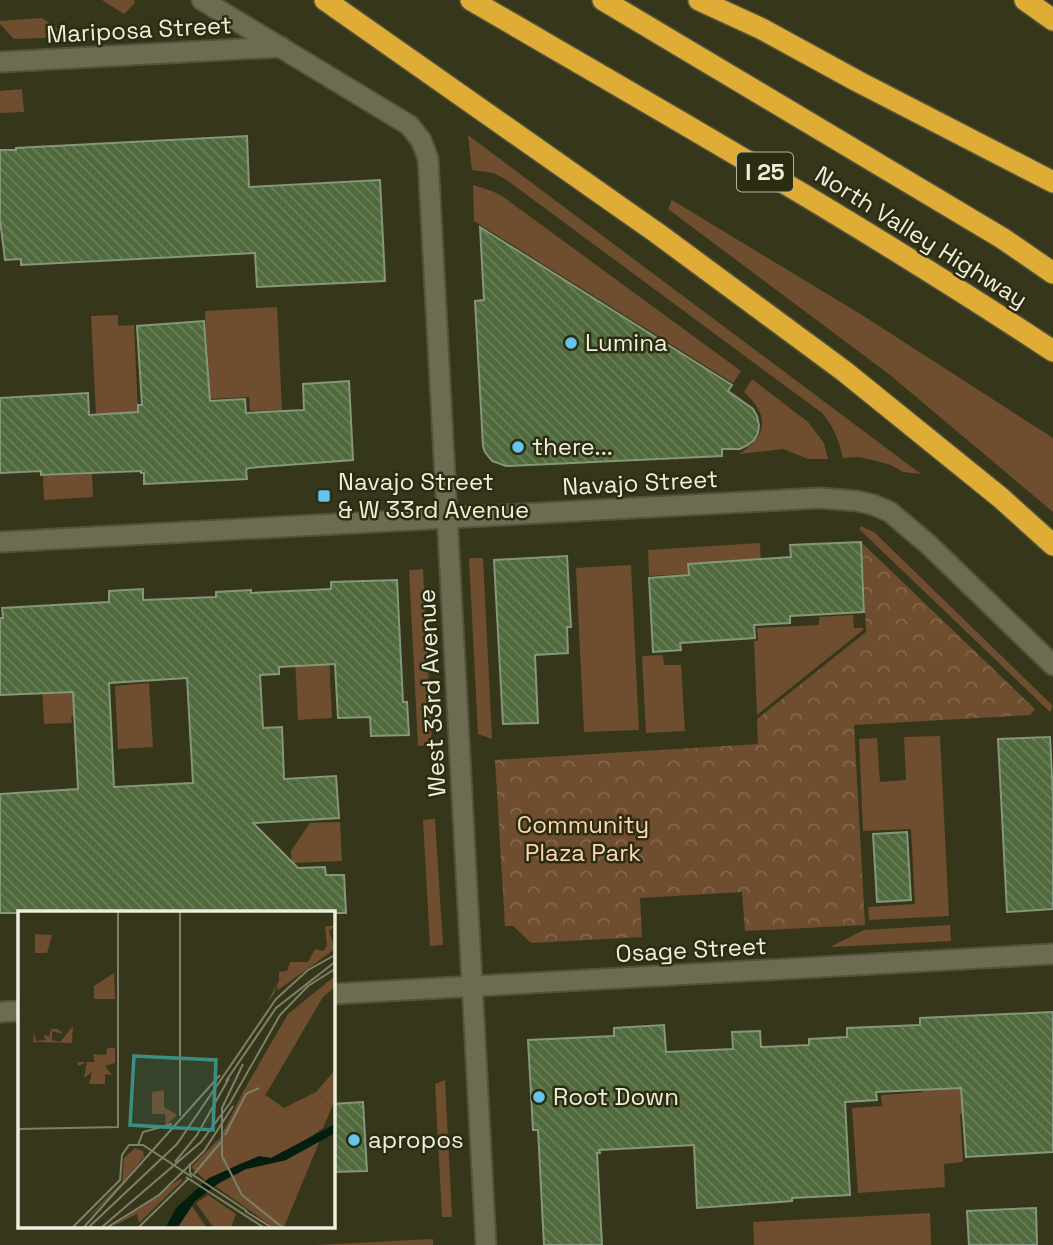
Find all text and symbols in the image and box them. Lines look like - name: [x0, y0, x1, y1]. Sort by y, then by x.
- street label: Mariposa Street: [45, 9, 232, 50]
- road number: I 25: [737, 153, 793, 192]
- street label: North Valley Highway: [809, 159, 1033, 315]
- place label: Lumina: [585, 327, 668, 358]
- marker: Lumina: [563, 335, 579, 351]
- place label: there...: [532, 431, 613, 462]
- marker: there...: [510, 439, 526, 455]
- street label: Navajo Street: [561, 463, 719, 502]
- place label: Navajo Street & W 33rd Avenue: [338, 466, 529, 525]
- marker: Navajo Street & W 33rd Avenue: [316, 488, 332, 504]
- street label: West 33rd Avenue: [411, 588, 452, 798]
- park label: Community Plaza Park: [517, 809, 649, 868]
- inset map: [18, 911, 334, 1228]
- street label: Osage Street: [615, 930, 767, 969]
- place label: Root Down: [553, 1081, 679, 1112]
- marker: Root Down: [531, 1089, 547, 1105]
- place label: apropos: [368, 1124, 464, 1155]
- marker: apropos: [346, 1132, 362, 1148]

